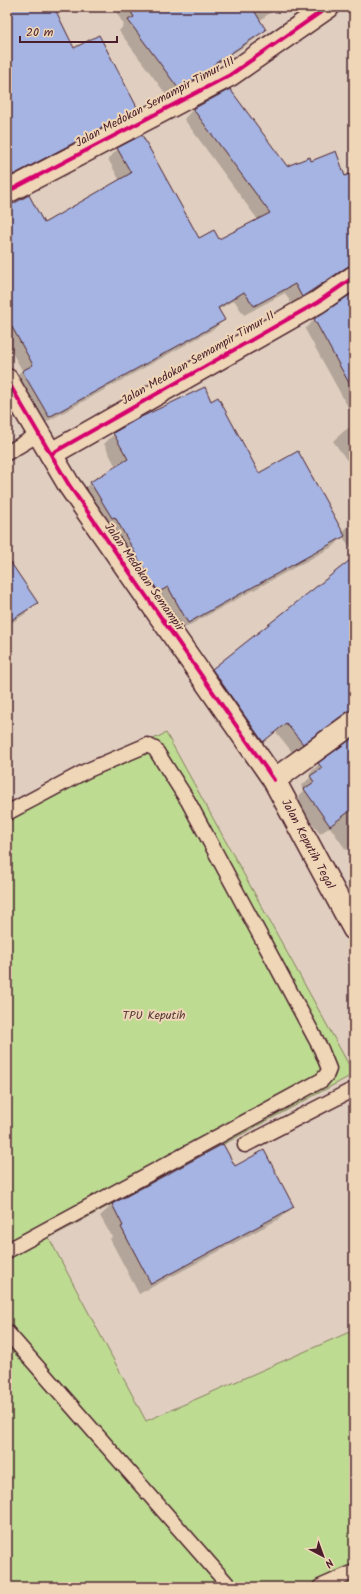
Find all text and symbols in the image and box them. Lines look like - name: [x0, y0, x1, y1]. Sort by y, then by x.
- scale bar: [20, 18, 117, 44]
- text: 20 m: [26, 23, 54, 42]
- street label: Jalan Medokan Semampir Timur III: [72, 52, 238, 152]
- street label: Jalan Medokan Semampir Timur II: [118, 306, 279, 410]
- street label: Jalan Medokan Semampir: [99, 519, 189, 636]
- street label: Jalan Keputih Tegal: [276, 795, 340, 893]
- park label: TPU Keputih: [123, 1006, 185, 1025]
- north arrow: [303, 1536, 343, 1576]
- text: N: [320, 1554, 337, 1572]

